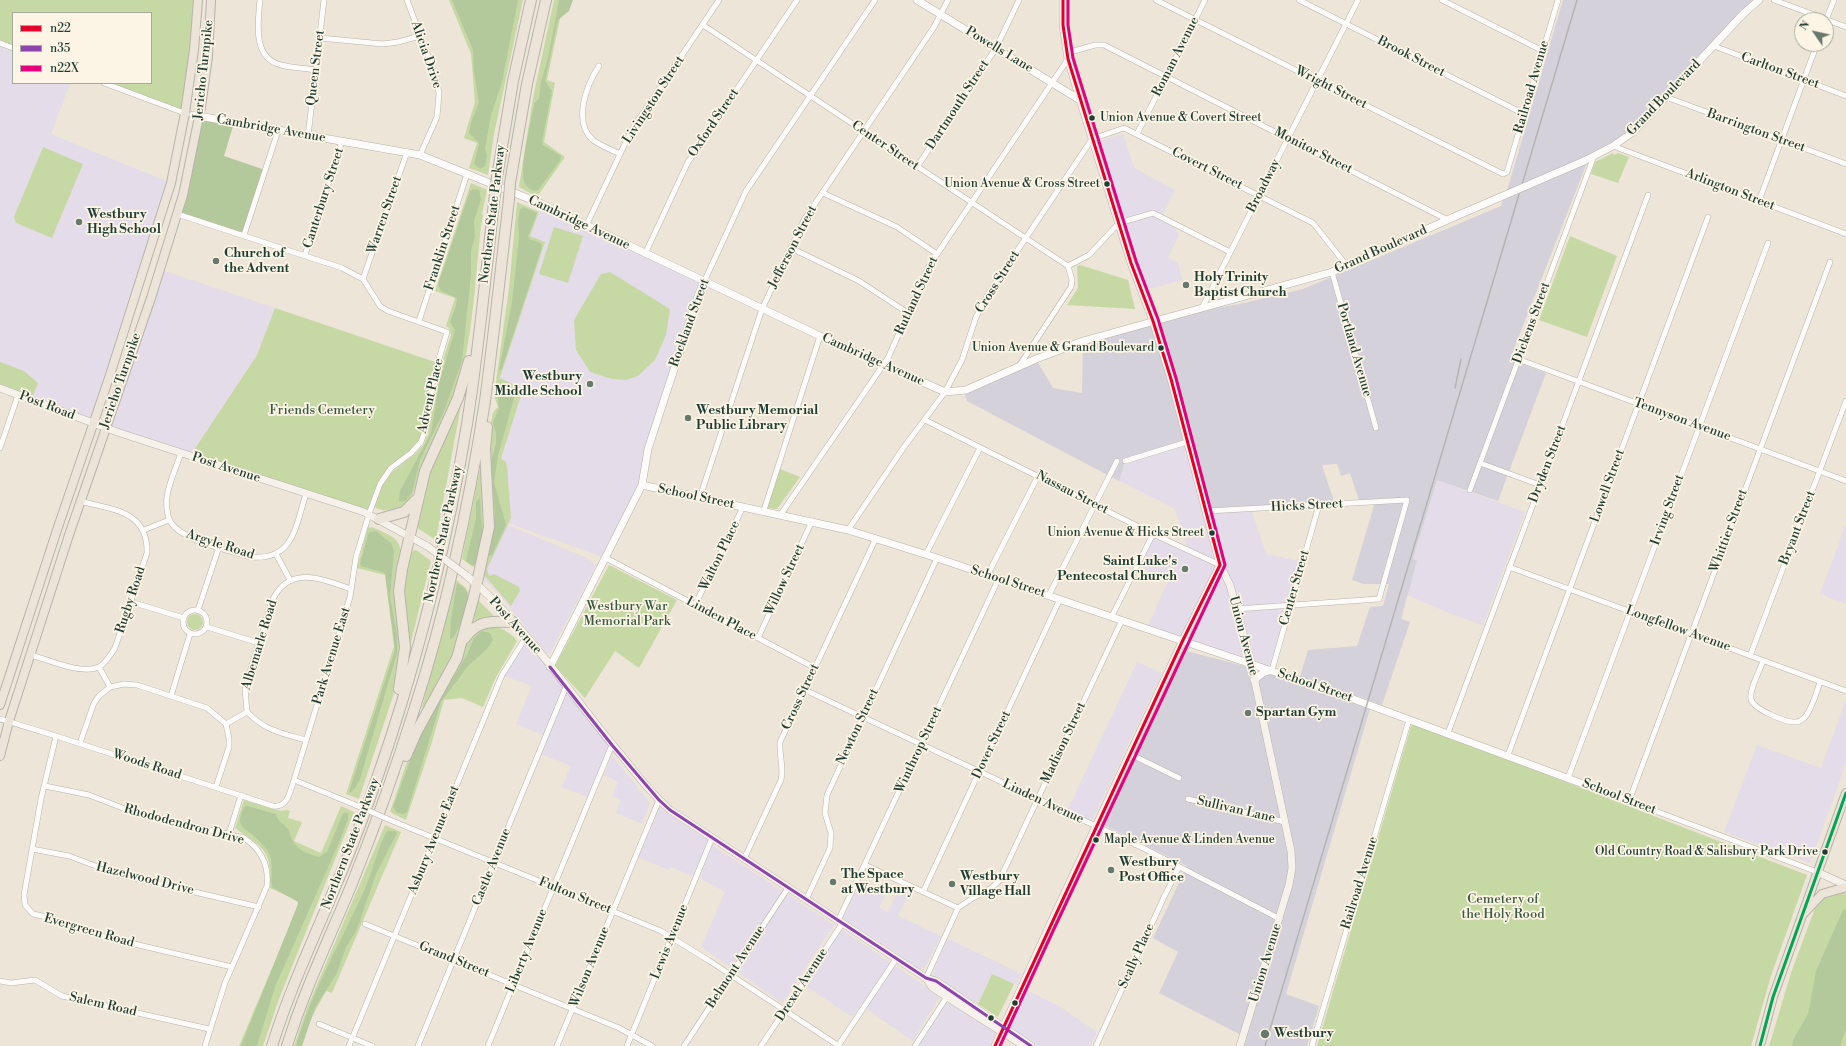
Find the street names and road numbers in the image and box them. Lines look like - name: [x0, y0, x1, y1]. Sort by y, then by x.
- street label: Roman Avenue: [1149, 15, 1203, 99]
- street label: Jericho Turnpike: [191, 19, 217, 121]
- street label: Alicia Drive: [407, 19, 445, 91]
- street label: Powells Lane: [962, 24, 1036, 76]
- street label: Queen Street: [304, 29, 328, 107]
- street label: Brook Street: [1374, 33, 1448, 81]
- street label: Railroad Avenue: [1511, 39, 1553, 135]
- street label: Carlton Street: [1739, 50, 1821, 92]
- street label: Livingston Street: [620, 53, 688, 147]
- street label: Dartmouth Street: [923, 57, 993, 153]
- street label: Grand Boulevard: [1624, 57, 1704, 139]
- street label: Wright Street: [1292, 63, 1370, 113]
- street label: Oxford Street: [685, 86, 743, 160]
- street label: Barrington Street: [1705, 106, 1807, 156]
- street label: Cambridge Avenue: [215, 112, 327, 146]
- street label: Center Street: [848, 118, 922, 174]
- street label: Monitor Street: [1271, 125, 1355, 177]
- street label: Northern State Parkway: [477, 144, 509, 284]
- street label: Covert Street: [1169, 144, 1245, 194]
- street label: Canterbury Street: [300, 146, 348, 250]
- street label: Broadway: [1244, 157, 1284, 215]
- street label: Arlington Street: [1683, 166, 1777, 214]
- street label: Warren Street: [364, 174, 406, 256]
- street label: Cambridge Avenue: [526, 193, 632, 253]
- street label: Franklin Street: [422, 203, 464, 293]
- street label: Jefferson Street: [765, 203, 821, 291]
- street label: Grand Boulevard: [1332, 223, 1430, 277]
- street label: Cross Street: [973, 248, 1023, 316]
- street label: Rutland Street: [892, 254, 942, 338]
- street label: Rockland Street: [667, 277, 713, 369]
- street label: Dickens Street: [1510, 280, 1554, 366]
- street label: Portland Avenue: [1333, 301, 1375, 399]
- street label: Cambridge Avenue: [819, 330, 927, 390]
- street label: Jericho Turnpike: [97, 331, 145, 431]
- street label: Advent Place: [415, 357, 447, 435]
- street label: Post Road: [17, 388, 77, 424]
- street label: Tennyson Avenue: [1631, 395, 1733, 445]
- street label: Dryden Street: [1526, 423, 1570, 505]
- street label: Lowell Street: [1588, 447, 1628, 525]
- street label: Post Avenue: [190, 450, 262, 486]
- street label: Northern State Parkway: [422, 464, 466, 604]
- street label: Nassau Street: [1033, 468, 1111, 518]
- street label: Irving Street: [1648, 472, 1688, 548]
- street label: School Street: [656, 481, 736, 513]
- street label: Whittier Street: [1707, 487, 1751, 575]
- street label: Bryant Street: [1777, 489, 1819, 567]
- street label: Hicks Street: [1271, 496, 1343, 516]
- street label: Walton Place: [696, 518, 744, 594]
- street label: Argyle Road: [184, 527, 256, 563]
- street label: Willow Street: [762, 542, 808, 618]
- street label: Center Street: [1277, 548, 1313, 628]
- street label: School Street: [968, 563, 1048, 601]
- street label: Rugby Road: [113, 565, 149, 635]
- street label: Post Avenue: [485, 594, 545, 658]
- street label: Linden Place: [683, 594, 759, 644]
- street label: Union Avenue: [1225, 594, 1261, 678]
- street label: Albemarle Road: [239, 598, 281, 692]
- street label: Longfellow Avenue: [1623, 603, 1733, 655]
- street label: Park Avenue East: [310, 605, 354, 707]
- street label: Cross Street: [779, 661, 823, 733]
- street label: School Street: [1276, 666, 1354, 706]
- street label: Newton Street: [834, 686, 882, 768]
- street label: Madison Street: [1038, 700, 1090, 786]
- street label: Winthrop Street: [892, 704, 946, 796]
- street label: Dover Street: [969, 708, 1015, 782]
- street label: Woods Road: [111, 747, 183, 783]
- street label: Northern State Parkway: [319, 776, 383, 912]
- street label: Linden Avenue: [1000, 776, 1086, 828]
- street label: School Street: [1580, 776, 1658, 818]
- street label: Asbury Avenue East: [405, 783, 463, 897]
- street label: Sullivan Lane: [1195, 793, 1277, 827]
- street label: Rhododendron Drive: [122, 801, 246, 849]
- street label: Castle Avenue: [469, 826, 515, 908]
- street label: Railroad Avenue: [1338, 835, 1382, 931]
- street label: Hazelwood Drive: [94, 859, 196, 899]
- street label: Fulton Street: [536, 874, 614, 918]
- street label: Lewis Avenue: [648, 902, 692, 982]
- street label: Liberty Avenue: [503, 907, 551, 995]
- street label: Evergreen Road: [42, 911, 136, 951]
- street label: Scally Place: [1116, 921, 1158, 991]
- street label: Belmont Avenue: [703, 922, 769, 1012]
- street label: Union Avenue: [1247, 922, 1285, 1004]
- street label: Wilson Avenue: [567, 924, 613, 1010]
- street label: Grand Street: [416, 939, 492, 981]
- street label: Drexel Avenue: [772, 945, 832, 1025]
- street label: Salem Road: [68, 990, 138, 1020]

